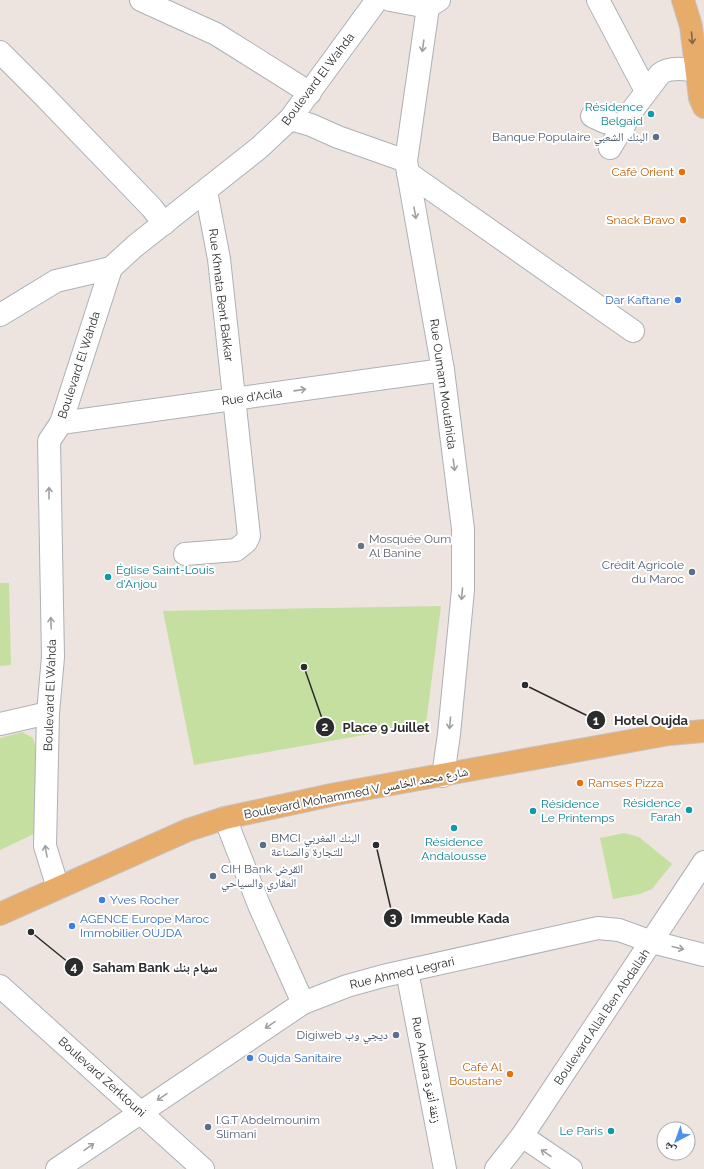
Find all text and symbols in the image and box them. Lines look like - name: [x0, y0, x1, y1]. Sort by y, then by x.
- street label: Boulevard El Wahda: [279, 30, 357, 128]
- one-way arrow: [689, 31, 696, 44]
- one-way arrow: [419, 39, 427, 52]
- place label: Résidence Belgaid: [585, 100, 643, 128]
- marker: Résidence Belgaid: [646, 109, 656, 119]
- place label: Banque Populaire البنك الشعبي: [492, 130, 648, 147]
- marker: Banque Populaire البنك الشعبي: [651, 132, 661, 142]
- place label: Café Orient: [612, 165, 674, 179]
- marker: Café Orient: [677, 167, 687, 177]
- one-way arrow: [411, 206, 419, 219]
- place label: Snack Bravo: [606, 213, 675, 227]
- marker: Snack Bravo: [678, 215, 688, 225]
- street label: Rue Khnata Bent Bakkar: [206, 228, 236, 363]
- place label: Dar Kaftane: [605, 293, 670, 307]
- marker: Dar Kaftane: [673, 295, 683, 305]
- street label: Boulevard El Wahda: [55, 310, 103, 420]
- street label: Rue Oumam Moutahida: [427, 318, 459, 450]
- street label: Rue d'Acila: [221, 386, 283, 408]
- one-way arrow: [293, 386, 306, 394]
- one-way arrow: [450, 458, 458, 471]
- one-way arrow: [45, 487, 53, 500]
- place label: Mosquée Oum Al Banine: [369, 532, 451, 560]
- marker: Mosquée Oum Al Banine: [356, 541, 366, 551]
- place label: Crédit Agricole du Maroc: [602, 558, 684, 586]
- place label: Église Saint-Louis d'Anjou: [116, 563, 215, 591]
- marker: Crédit Agricole du Maroc: [687, 567, 697, 577]
- marker: Église Saint-Louis d'Anjou: [103, 572, 113, 582]
- one-way arrow: [459, 587, 466, 600]
- one-way arrow: [48, 617, 55, 630]
- street label: Boulevard El Wahda: [41, 639, 59, 751]
- callout: Hotel Oujda: [586, 708, 696, 733]
- text: Hotel Oujda: [614, 713, 689, 728]
- callout: Place 9 Juillet: [315, 714, 438, 739]
- text: 1: [593, 714, 599, 728]
- one-way arrow: [447, 716, 454, 729]
- text: 2: [322, 720, 329, 734]
- text: Place 9 Juillet: [343, 720, 429, 735]
- street label: Boulevard Mohammed V شارع محمد الخامس: [243, 764, 470, 823]
- place label: Ramses Pizza: [588, 776, 663, 790]
- marker: Ramses Pizza: [575, 778, 585, 788]
- place label: Résidence Farah: [623, 796, 681, 824]
- place label: Résidence Le Printemps: [541, 797, 615, 825]
- marker: Résidence Farah: [684, 805, 694, 815]
- marker: Résidence Le Printemps: [528, 806, 538, 816]
- marker: Résidence Andalousse: [449, 823, 459, 833]
- place label: BMCI البنك المغربي للتجارة والصناعة: [271, 831, 360, 859]
- place label: Résidence Andalousse: [421, 835, 487, 863]
- marker: BMCI البنك المغربي للتجارة والصناعة: [258, 840, 268, 850]
- one-way arrow: [42, 844, 50, 857]
- place label: CIH Bank القرض العقاري والسياحي: [221, 862, 303, 893]
- marker: CIH Bank القرض العقاري والسياحي: [208, 871, 218, 881]
- place label: Yves Rocher: [110, 893, 180, 907]
- marker: Yves Rocher: [97, 895, 107, 905]
- callout: Immeuble Kada: [383, 906, 518, 931]
- text: 3: [390, 911, 397, 925]
- text: Immeuble Kada: [411, 911, 510, 926]
- place label: AGENCE Europe Maroc Immobilier OUJDA: [80, 912, 210, 940]
- marker: AGENCE Europe Maroc Immobilier OUJDA: [67, 921, 77, 931]
- one-way arrow: [671, 945, 684, 953]
- street label: Boulevard Allal Ben Abdallah: [551, 946, 653, 1088]
- callout: Saham Bank سهام بنك: [64, 954, 225, 979]
- street label: Rue Ahmed Legrari: [348, 954, 456, 992]
- text: 4: [71, 960, 78, 974]
- text: Saham Bank سهام بنك: [92, 960, 218, 977]
- street label: Rue Ankara زنقة أنقرة: [409, 1016, 443, 1125]
- one-way arrow: [265, 1021, 276, 1029]
- place label: Digiweb ديجي وب: [296, 1028, 388, 1045]
- marker: Digiweb ديجي وب: [391, 1030, 401, 1040]
- street label: Boulevard Zerktouni: [56, 1034, 148, 1120]
- place label: Oujda Sanitaire: [258, 1051, 342, 1065]
- marker: Oujda Sanitaire: [245, 1053, 255, 1063]
- place label: Café Al Boustane: [449, 1060, 503, 1088]
- marker: Café Al Boustane: [505, 1069, 515, 1079]
- one-way arrow: [157, 1093, 168, 1101]
- place label: I.G.T Abdelmounim Slimani: [216, 1113, 320, 1141]
- north arrow: [656, 1121, 696, 1161]
- marker: I.G.T Abdelmounim Slimani: [203, 1122, 213, 1132]
- place label: Le Paris: [559, 1124, 603, 1138]
- marker: Le Paris: [606, 1126, 616, 1136]
- text: ش: [661, 1138, 679, 1157]
- one-way arrow: [83, 1143, 94, 1151]
- one-way arrow: [541, 1149, 552, 1157]

